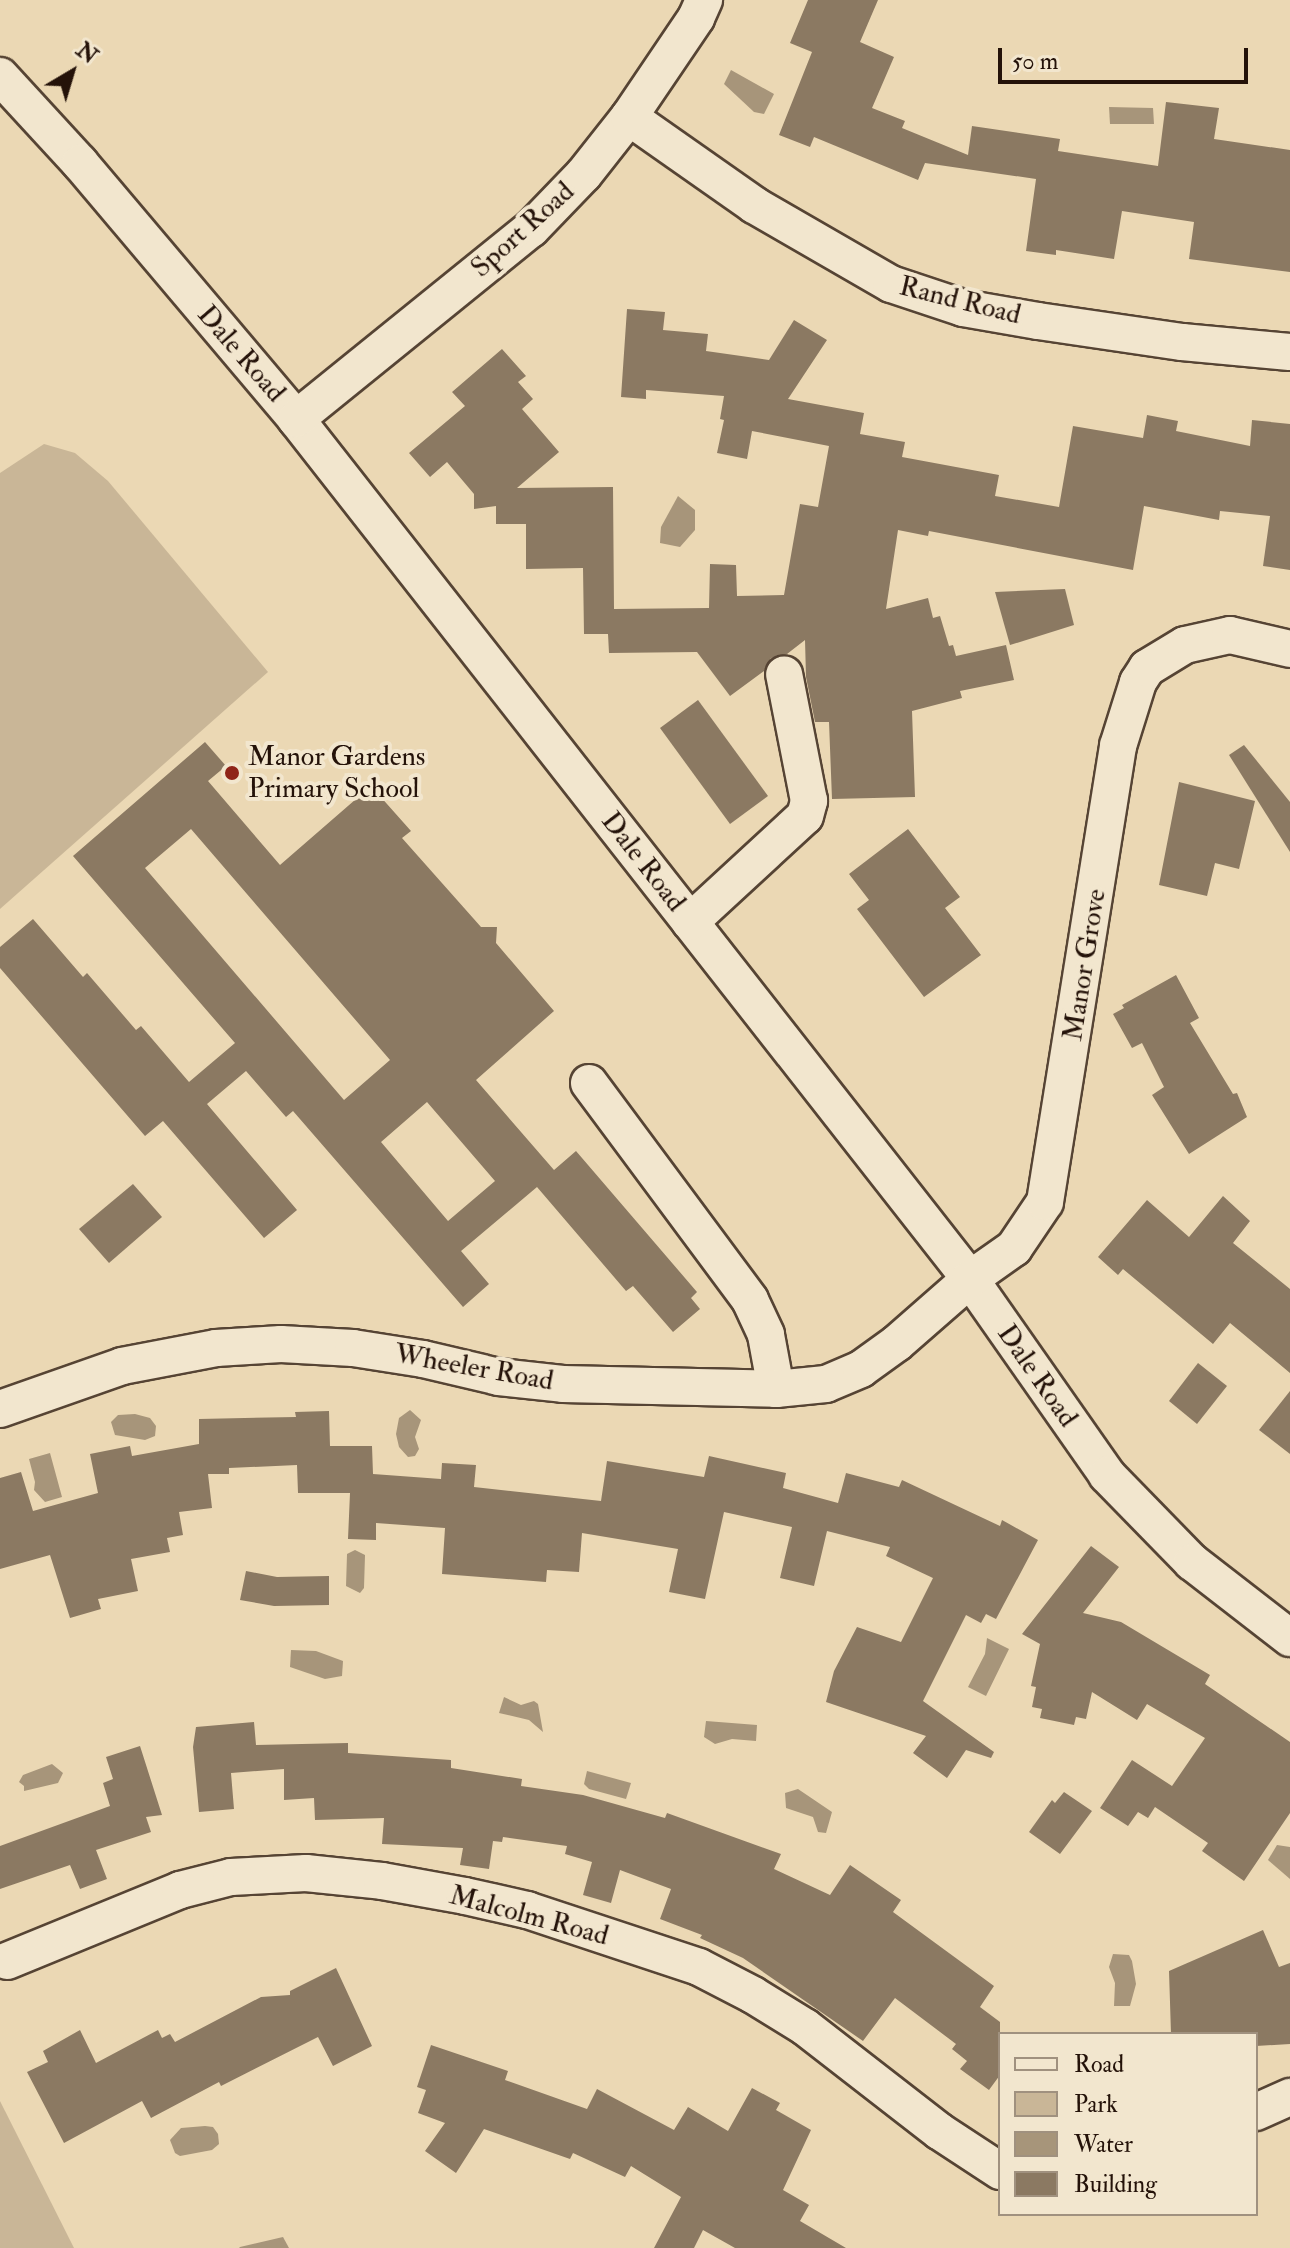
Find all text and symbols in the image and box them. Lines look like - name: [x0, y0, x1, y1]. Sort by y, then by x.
- north arrow: [32, 32, 112, 112]
- scale bar: [1002, 32, 1252, 82]
- text: N: [70, 36, 103, 70]
- text: 50 m: [1012, 46, 1058, 77]
- street label: Sport Road: [465, 175, 581, 285]
- street label: Rand Road: [896, 270, 1024, 332]
- street label: Dale Road: [190, 299, 292, 409]
- place label: Manor Gardens Primary School: [248, 740, 425, 806]
- marker: Manor Gardens Primary School: [223, 764, 241, 782]
- street label: Dale Road: [594, 805, 692, 919]
- street label: Manor Grove: [1056, 887, 1114, 1043]
- street label: Dale Road: [990, 1318, 1084, 1434]
- street label: Wheeler Road: [392, 1338, 556, 1398]
- street label: Malcolm Road: [446, 1879, 612, 1953]
- legend: [998, 2032, 1258, 2216]
- text: Road: [1074, 2049, 1124, 2080]
- text: Park: [1074, 2089, 1118, 2120]
- text: Water: [1074, 2129, 1133, 2160]
- text: Building: [1074, 2169, 1157, 2200]

